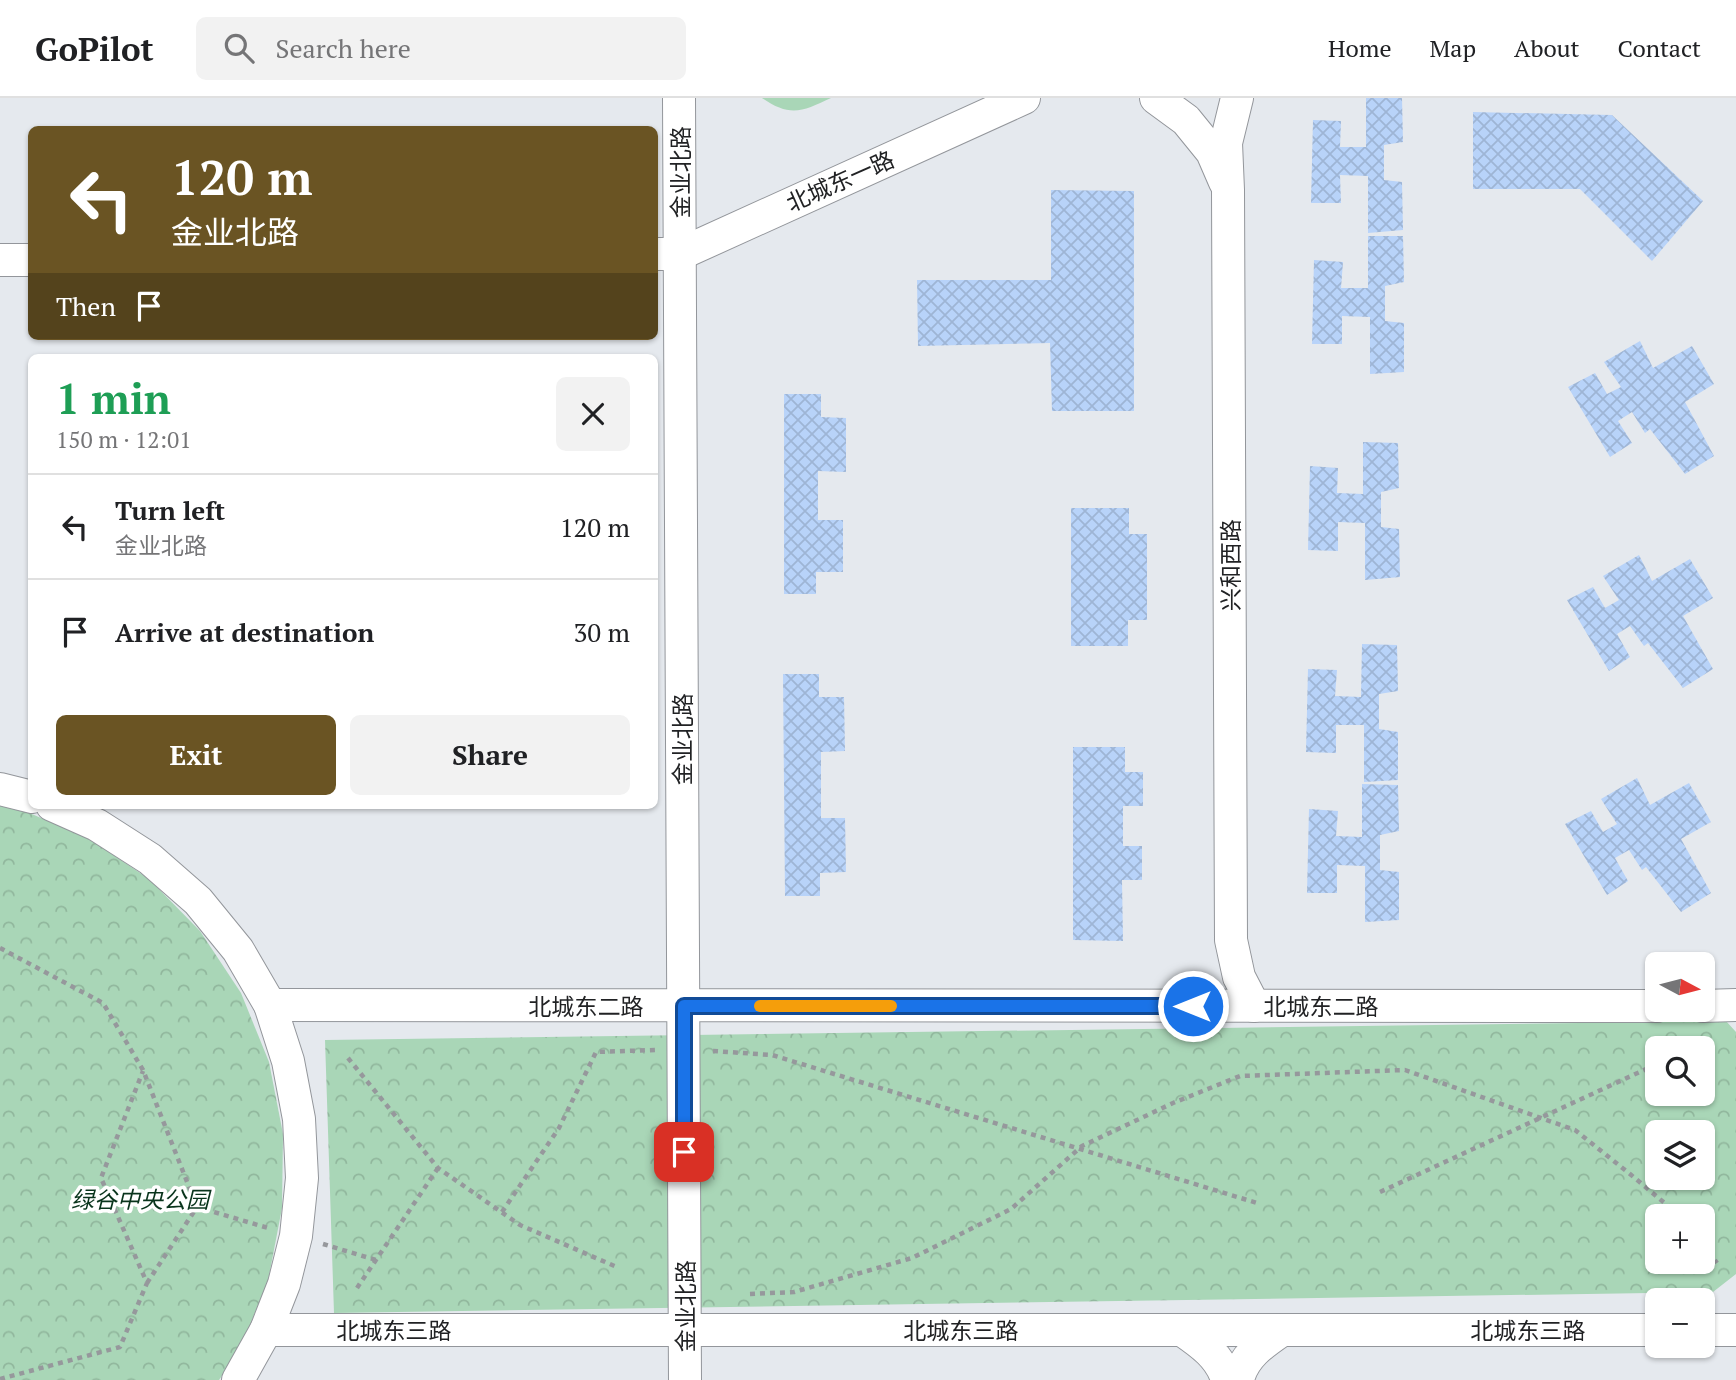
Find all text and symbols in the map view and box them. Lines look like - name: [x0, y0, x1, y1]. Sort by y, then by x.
- search box: [196, 17, 686, 80]
- text: GoPilot: [35, 27, 154, 70]
- icon: search: [220, 29, 258, 67]
- text: Search here: [276, 31, 411, 65]
- text: Home: [1328, 32, 1392, 64]
- text: Map: [1430, 32, 1476, 64]
- text: About: [1514, 32, 1580, 64]
- text: Contact: [1618, 32, 1701, 64]
- street label: 金业北路: [665, 126, 696, 218]
- street label: 北城东一路: [781, 143, 899, 219]
- text: 120 m: [171, 144, 313, 209]
- icon: left: [56, 154, 147, 245]
- text: 金业北路: [171, 211, 299, 253]
- icon: arrive: [130, 287, 168, 325]
- text: Then: [56, 289, 116, 323]
- text: 1 min: [56, 370, 171, 426]
- button: close: [556, 377, 630, 451]
- text: 150 m · 12:01: [56, 424, 191, 455]
- text: Turn left: [115, 493, 225, 527]
- icon: left: [56, 508, 94, 546]
- text: 120 m: [560, 510, 630, 544]
- street label: 兴和西路: [1215, 519, 1246, 611]
- text: 金业北路: [115, 530, 207, 561]
- icon: arrive: [56, 613, 94, 651]
- text: Arrive at destination: [115, 615, 374, 649]
- text: 30 m: [574, 615, 630, 649]
- street label: 金业北路: [667, 693, 698, 785]
- button: Exit: [56, 715, 336, 795]
- button: Share: [350, 715, 630, 795]
- north arrow: [1645, 952, 1715, 1022]
- map controls: [1645, 952, 1715, 1358]
- position arrow: [1156, 969, 1230, 1043]
- street label: 北城东二路: [529, 991, 644, 1022]
- street label: 北城东二路: [1264, 991, 1379, 1022]
- button: search: [1645, 1036, 1715, 1106]
- button: layers: [1645, 1120, 1715, 1190]
- pin: [654, 1122, 714, 1182]
- icon: arrive: [665, 1133, 703, 1171]
- park label: 绿谷中央公园: [71, 1184, 212, 1215]
- button: +: [1645, 1204, 1715, 1274]
- street label: 金业北路: [670, 1260, 701, 1352]
- button: −: [1645, 1288, 1715, 1358]
- street label: 北城东三路: [337, 1315, 452, 1346]
- street label: 北城东三路: [904, 1315, 1019, 1346]
- street label: 北城东三路: [1471, 1315, 1586, 1346]

